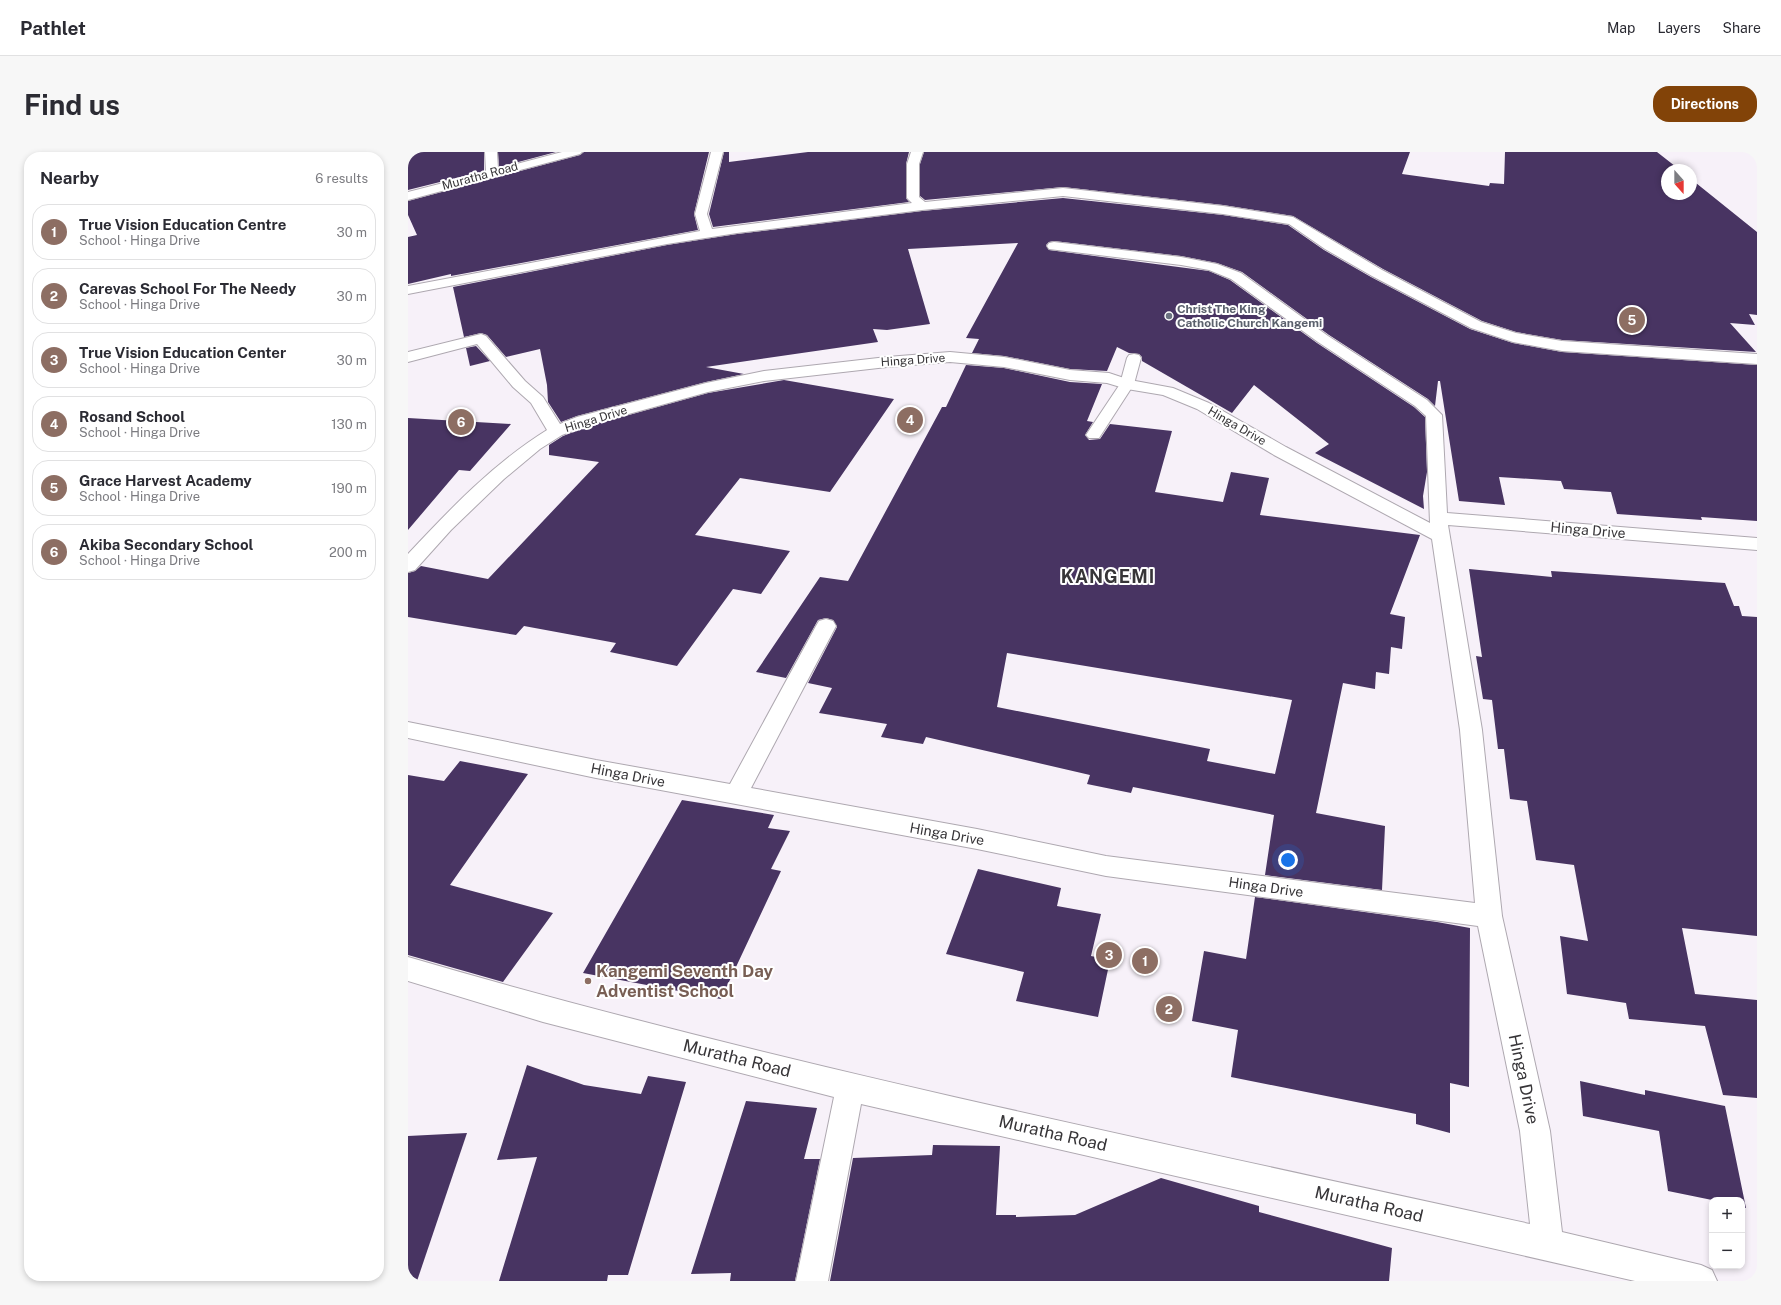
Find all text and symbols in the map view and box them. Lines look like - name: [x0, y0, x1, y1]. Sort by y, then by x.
- text: Pathlet: [20, 17, 86, 39]
- text: Map: [1607, 20, 1635, 36]
- text: Layers: [1657, 20, 1701, 36]
- text: Share: [1723, 20, 1761, 36]
- button: Directions: [1653, 86, 1757, 122]
- text: Find us: [24, 88, 120, 121]
- street label: Muratha Road: [440, 159, 520, 193]
- north arrow: [1661, 164, 1697, 200]
- text: Nearby: [40, 168, 99, 188]
- text: 6 results: [315, 171, 368, 186]
- text: True Vision Education Centre: [79, 216, 286, 233]
- text: 1: [51, 225, 57, 240]
- text: 30 m: [337, 225, 367, 240]
- text: School · Hinga Drive: [79, 233, 200, 248]
- text: Carevas School For The Needy: [79, 280, 296, 297]
- text: 2: [50, 289, 58, 304]
- text: 30 m: [337, 289, 367, 304]
- text: School · Hinga Drive: [79, 297, 200, 312]
- place label: Christ The King Catholic Church Kangemi: [1177, 302, 1322, 330]
- pin: 5: [1619, 305, 1645, 335]
- marker: Christ The King Catholic Church Kangemi: [1164, 311, 1174, 321]
- text: True Vision Education Center: [79, 344, 286, 361]
- street label: Hinga Drive: [880, 351, 946, 369]
- text: 3: [50, 353, 58, 368]
- text: 30 m: [337, 353, 367, 368]
- text: School · Hinga Drive: [79, 361, 200, 376]
- street label: Hinga Drive: [563, 403, 629, 435]
- street label: Hinga Drive: [1205, 404, 1269, 448]
- pin: 4: [897, 405, 923, 435]
- pin: 6: [448, 407, 474, 437]
- text: Rosand School: [79, 408, 185, 425]
- text: 4: [50, 417, 58, 432]
- text: 130 m: [331, 417, 367, 432]
- text: School · Hinga Drive: [79, 425, 200, 440]
- text: Grace Harvest Academy: [79, 472, 252, 489]
- text: 5: [50, 481, 58, 496]
- text: 190 m: [331, 481, 367, 496]
- text: School · Hinga Drive: [79, 489, 200, 504]
- street label: Hinga Drive: [1550, 519, 1626, 541]
- text: Akiba Secondary School: [79, 536, 254, 553]
- text: 6: [50, 545, 58, 560]
- text: 200 m: [329, 545, 367, 560]
- text: School · Hinga Drive: [79, 553, 200, 568]
- district label: KANGEMI: [1061, 566, 1155, 587]
- street label: Hinga Drive: [589, 760, 667, 790]
- street label: Hinga Drive: [908, 820, 986, 848]
- your location: [1278, 850, 1298, 870]
- street label: Hinga Drive: [1227, 874, 1305, 900]
- pin: 3: [1096, 940, 1122, 970]
- pin: 1: [1132, 946, 1158, 976]
- place label: Kangemi Seventh Day Adventist School: [596, 961, 773, 1001]
- marker: Kangemi Seventh Day Adventist School: [583, 976, 593, 986]
- pin: 2: [1156, 994, 1182, 1024]
- street label: Hinga Drive: [1505, 1032, 1543, 1126]
- street label: Muratha Road: [681, 1035, 793, 1081]
- street label: Muratha Road: [997, 1111, 1109, 1155]
- street label: Muratha Road: [1313, 1182, 1425, 1226]
- map controls: [1709, 1197, 1745, 1269]
- button: +: [1709, 1197, 1745, 1233]
- button: −: [1709, 1233, 1745, 1269]

